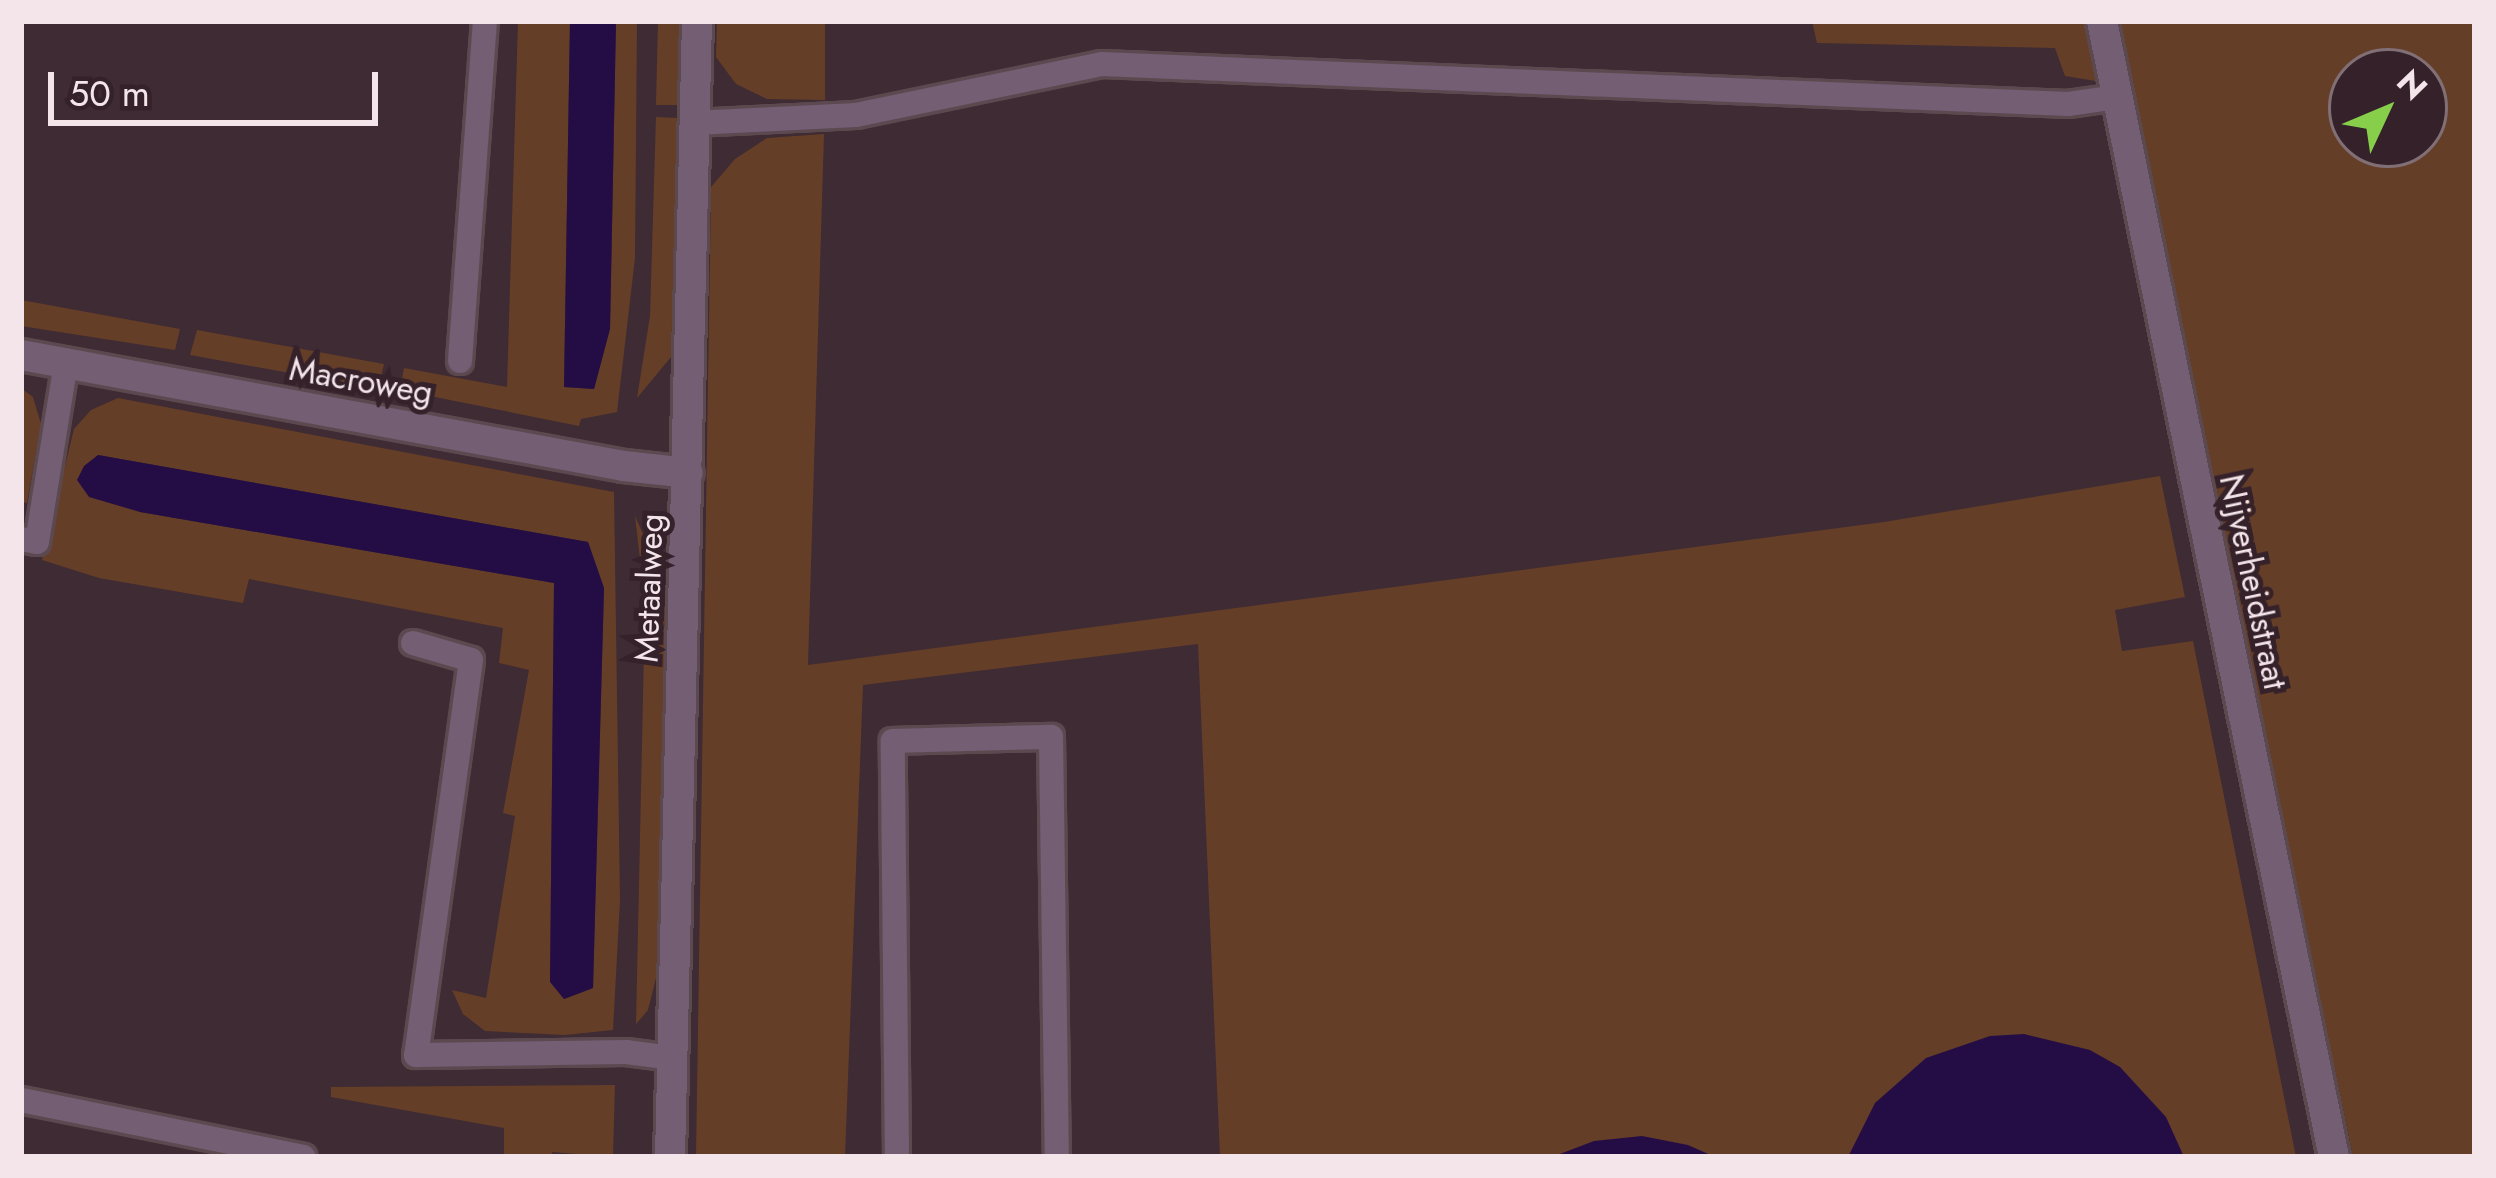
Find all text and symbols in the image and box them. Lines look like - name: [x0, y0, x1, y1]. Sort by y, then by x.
- scale bar: [54, 48, 384, 122]
- north arrow: [2328, 48, 2448, 168]
- text: N: [2386, 59, 2438, 110]
- text: 50 m: [69, 67, 150, 119]
- street label: Macroweg: [286, 349, 436, 413]
- street label: Nijverheidstraat: [2211, 471, 2295, 693]
- street label: Metaalweg: [627, 513, 671, 663]

